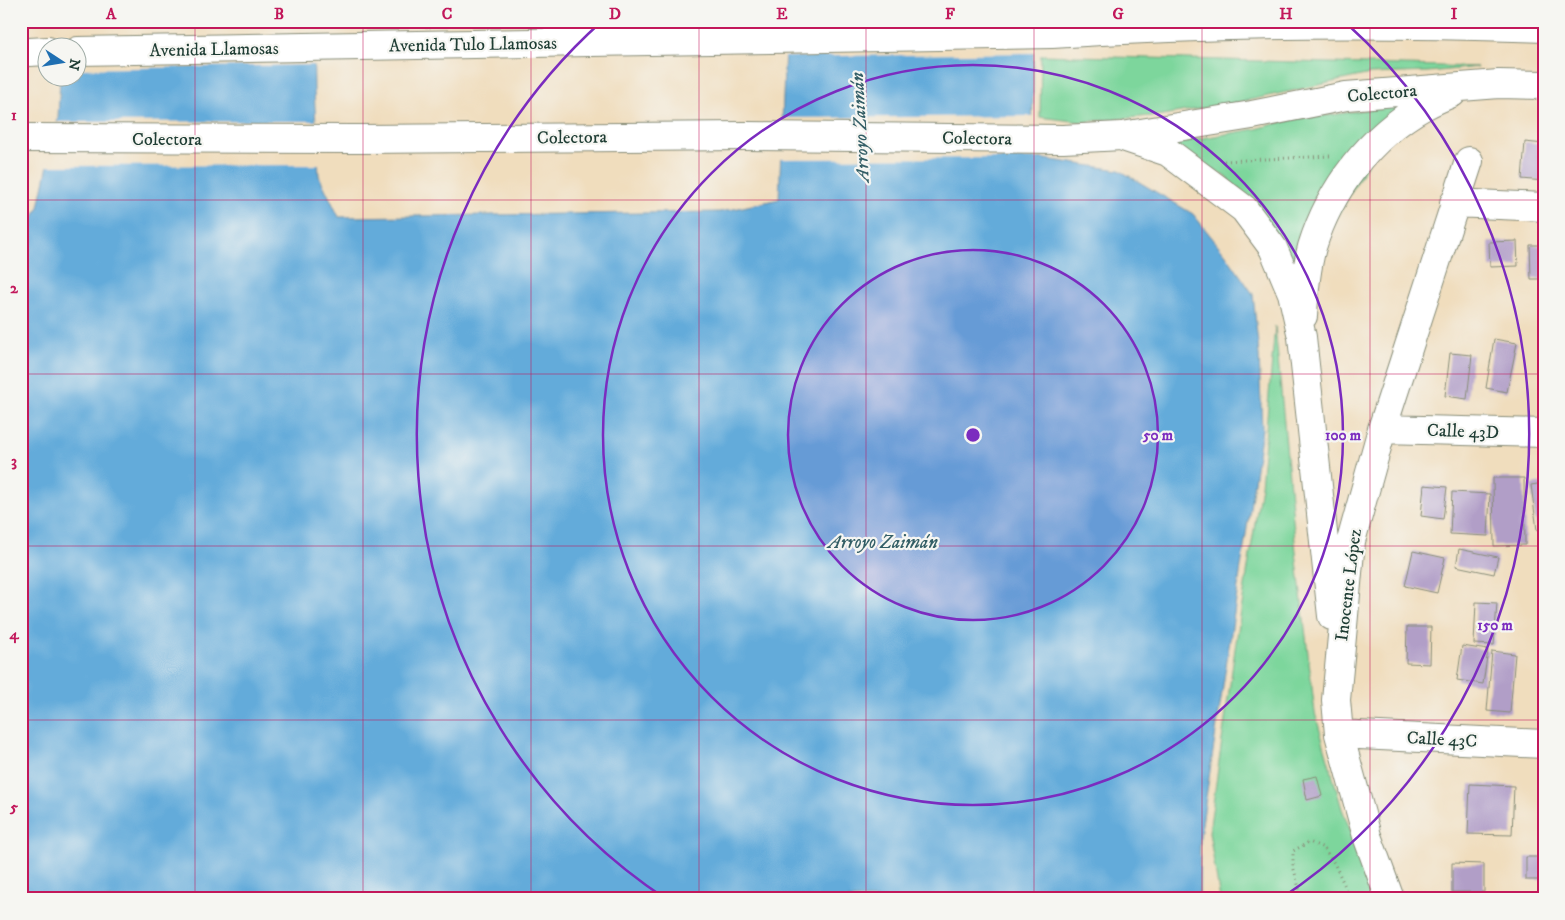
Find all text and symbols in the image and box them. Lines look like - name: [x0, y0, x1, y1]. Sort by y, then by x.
- text: A: [105, 4, 117, 24]
- text: B: [274, 4, 284, 24]
- text: C: [442, 4, 452, 24]
- text: D: [609, 4, 621, 24]
- text: E: [776, 4, 788, 24]
- text: F: [945, 4, 955, 24]
- text: G: [1112, 4, 1124, 24]
- text: H: [1279, 4, 1293, 24]
- text: I: [1451, 4, 1458, 24]
- street label: Avenida Tulo Llamosas: [389, 33, 557, 57]
- north arrow: [38, 38, 88, 88]
- street label: Avenida Llamosas: [149, 38, 279, 62]
- text: N: [64, 57, 84, 72]
- water label: Arroyo Zaimán: [846, 71, 875, 184]
- street label: Colectora: [1346, 80, 1418, 108]
- text: 1: [11, 105, 17, 125]
- street label: Colectora: [537, 126, 608, 150]
- street label: Colectora: [942, 127, 1013, 151]
- street label: Colectora: [132, 129, 202, 151]
- text: 2: [10, 278, 19, 298]
- street label: Calle 43D: [1427, 420, 1499, 444]
- centre of rings: [964, 426, 982, 444]
- text: 50 m: [1142, 426, 1174, 445]
- text: 100 m: [1325, 426, 1362, 445]
- text: 3: [11, 451, 17, 471]
- street label: Inocente López: [1331, 527, 1367, 643]
- water label: Arroyo Zaimán: [826, 531, 938, 554]
- text: 150 m: [1477, 616, 1513, 635]
- text: 4: [8, 624, 19, 644]
- street label: Calle 43C: [1406, 727, 1478, 753]
- text: 5: [9, 797, 18, 817]

